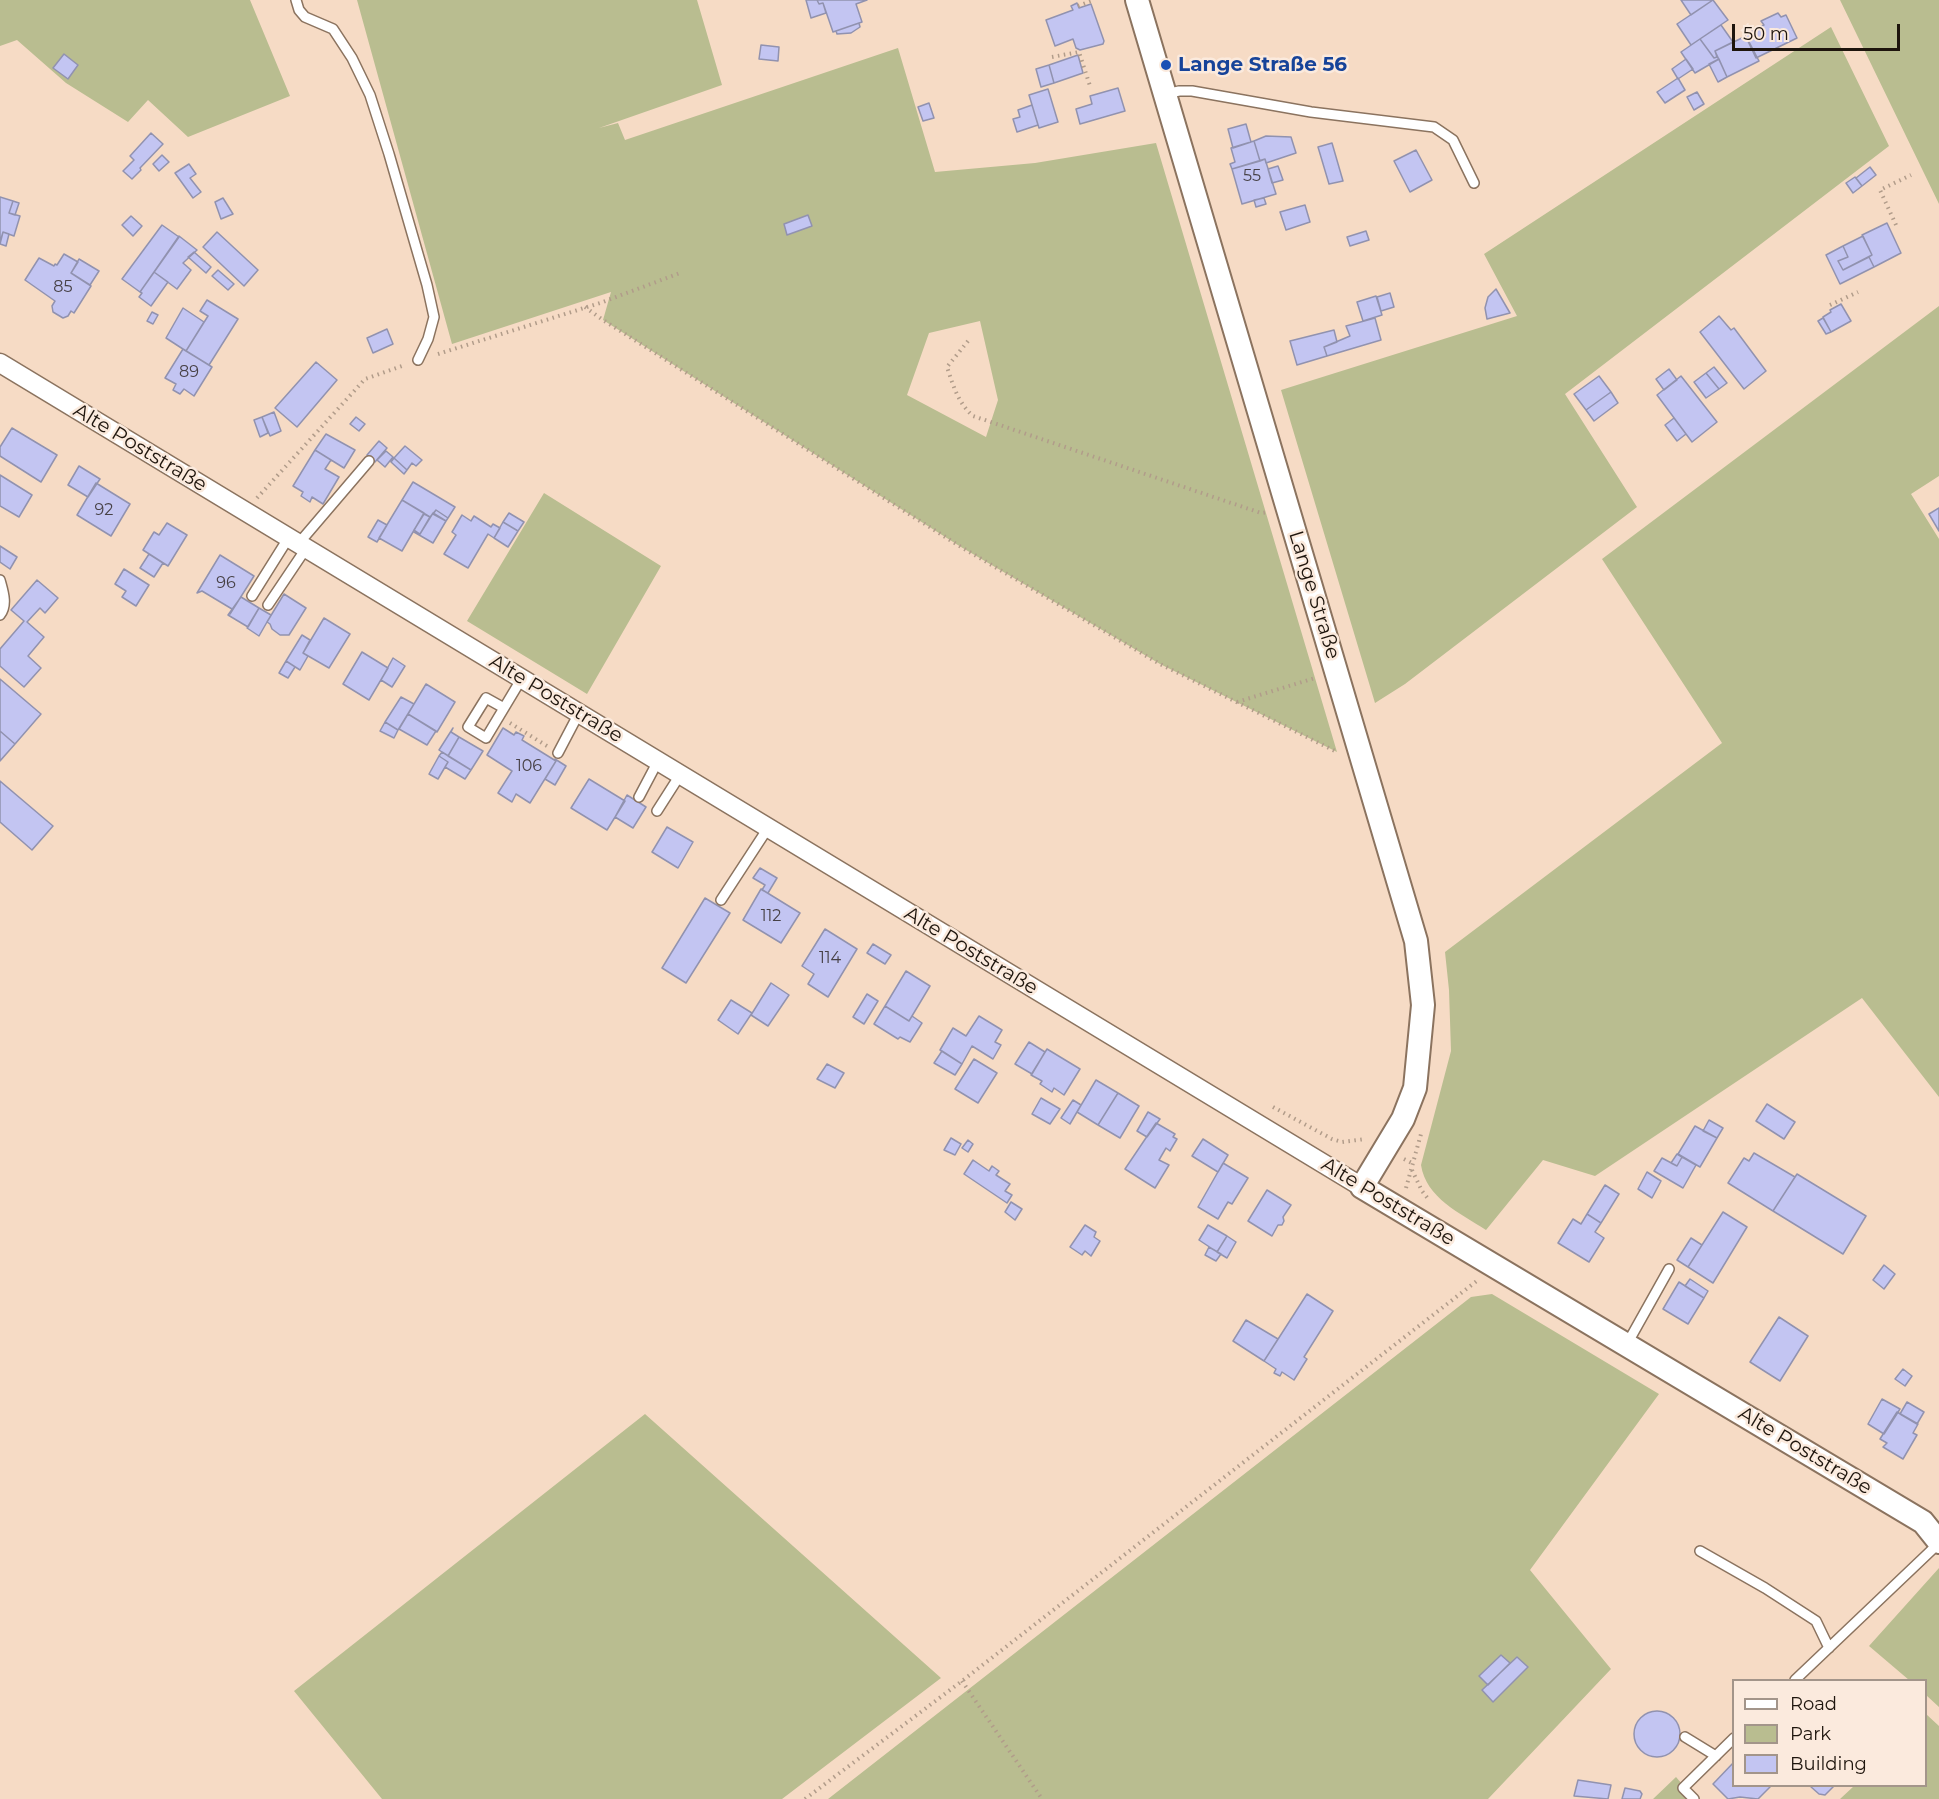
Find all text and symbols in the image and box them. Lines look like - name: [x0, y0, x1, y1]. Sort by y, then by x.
- scale bar: [1735, 12, 1903, 50]
- text: 50 m: [1743, 23, 1789, 45]
- place label: Lange Straße 56: [1178, 53, 1347, 77]
- marker: Lange Straße 56: [1159, 58, 1173, 72]
- house number: 55: [1243, 166, 1261, 186]
- house number: 85: [53, 277, 73, 297]
- house number: 89: [179, 362, 199, 382]
- street label: Alte Poststraße: [69, 399, 211, 497]
- house number: 92: [95, 500, 113, 520]
- street label: Lange Straße: [1283, 528, 1345, 662]
- house number: 96: [216, 573, 236, 593]
- street label: Alte Poststraße: [485, 650, 627, 748]
- house number: 106: [516, 756, 542, 776]
- street label: Alte Poststraße: [900, 902, 1042, 1000]
- house number: 112: [761, 906, 781, 926]
- house number: 114: [819, 948, 841, 968]
- street label: Alte Poststraße: [1317, 1153, 1459, 1251]
- street label: Alte Poststraße: [1734, 1402, 1876, 1500]
- legend: [1732, 1679, 1927, 1787]
- text: Road: [1790, 1693, 1837, 1715]
- text: Park: [1790, 1723, 1831, 1745]
- text: Building: [1790, 1753, 1867, 1775]

